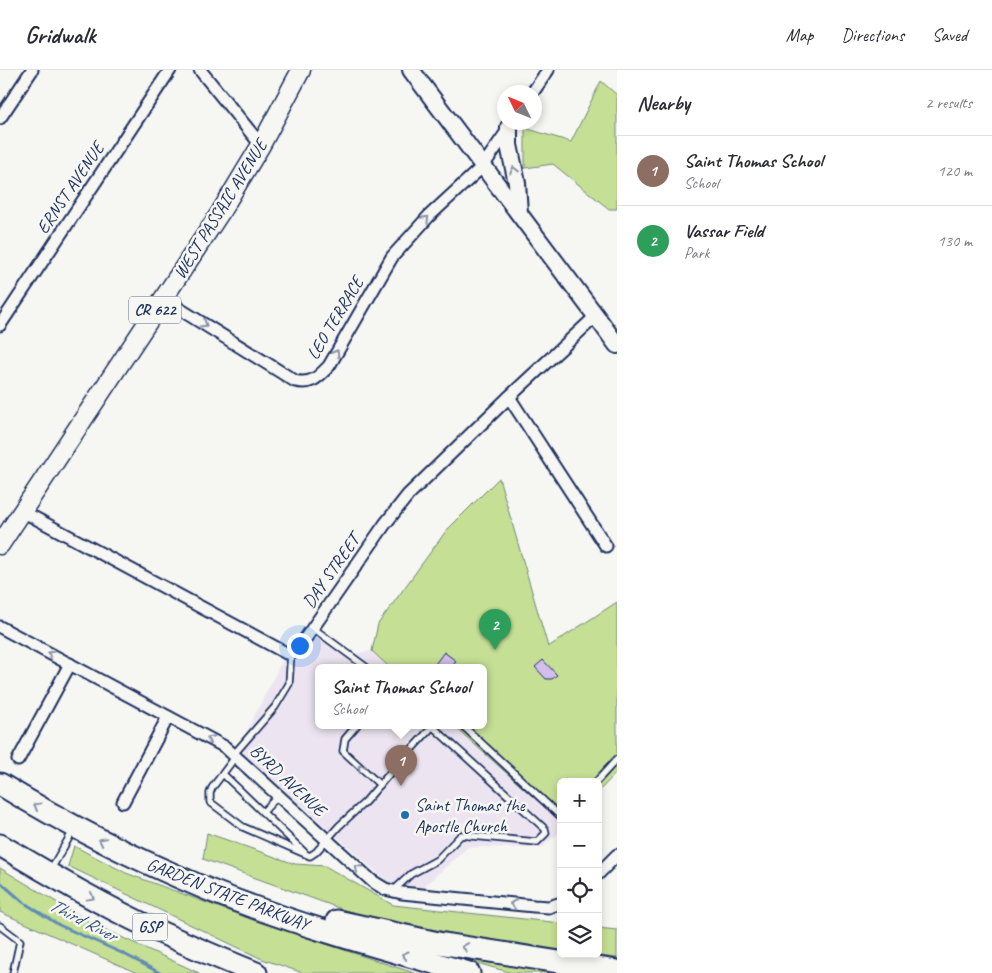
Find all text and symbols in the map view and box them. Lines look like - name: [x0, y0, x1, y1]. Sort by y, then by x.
- text: Gridwalk: [25, 20, 95, 50]
- text: Map: [786, 24, 813, 46]
- text: Directions: [841, 24, 904, 46]
- text: Saved: [932, 24, 967, 46]
- north arrow: [497, 85, 542, 130]
- text: Nearby: [637, 90, 690, 116]
- text: 2 results: [925, 93, 972, 113]
- street label: WEST PASSAIC AVENUE: [168, 134, 273, 283]
- street label: ERNST AVENUE: [31, 136, 110, 238]
- text: Saint Thomas School: [684, 149, 823, 173]
- text: 1: [649, 161, 657, 181]
- text: 120 m: [938, 161, 972, 181]
- one-way arrow: [509, 166, 519, 174]
- text: School: [684, 173, 718, 193]
- one-way arrow: [421, 215, 430, 224]
- text: Vassar Field: [684, 219, 764, 243]
- text: 2: [649, 231, 657, 251]
- text: 130 m: [938, 231, 972, 251]
- text: Park: [684, 243, 709, 263]
- street label: LEO TERRACE: [302, 271, 369, 363]
- road number: CR 622: [129, 296, 181, 324]
- one-way arrow: [198, 318, 207, 327]
- one-way arrow: [330, 349, 340, 358]
- street label: DAY STREET: [298, 526, 367, 612]
- pin: 2: [479, 609, 511, 650]
- your location: [287, 633, 313, 659]
- one-way arrow: [47, 650, 56, 660]
- popup: [315, 664, 487, 729]
- text: Saint Thomas School: [332, 675, 470, 699]
- text: School: [332, 699, 366, 719]
- one-way arrow: [206, 735, 215, 745]
- street label: BYRD AVENUE: [245, 739, 332, 822]
- pin: 1: [385, 745, 417, 786]
- one-way arrow: [358, 764, 367, 773]
- map controls: [557, 778, 602, 958]
- button: +: [557, 778, 602, 823]
- place label: Saint Thomas the Apostle Church: [415, 794, 526, 837]
- one-way arrow: [34, 802, 43, 812]
- marker: Saint Thomas the Apostle Church: [399, 809, 411, 821]
- button: −: [557, 823, 602, 868]
- one-way arrow: [98, 837, 107, 847]
- street label: GARDEN STATE PARKWAY: [144, 853, 315, 936]
- one-way arrow: [355, 865, 364, 874]
- button: locate: [557, 868, 602, 913]
- one-way arrow: [86, 891, 95, 901]
- water label: Third River: [45, 893, 124, 949]
- one-way arrow: [508, 899, 516, 910]
- button: layers: [557, 913, 602, 958]
- road number: GSP: [132, 914, 168, 940]
- one-way arrow: [461, 942, 469, 953]
- one-way arrow: [401, 950, 410, 960]

